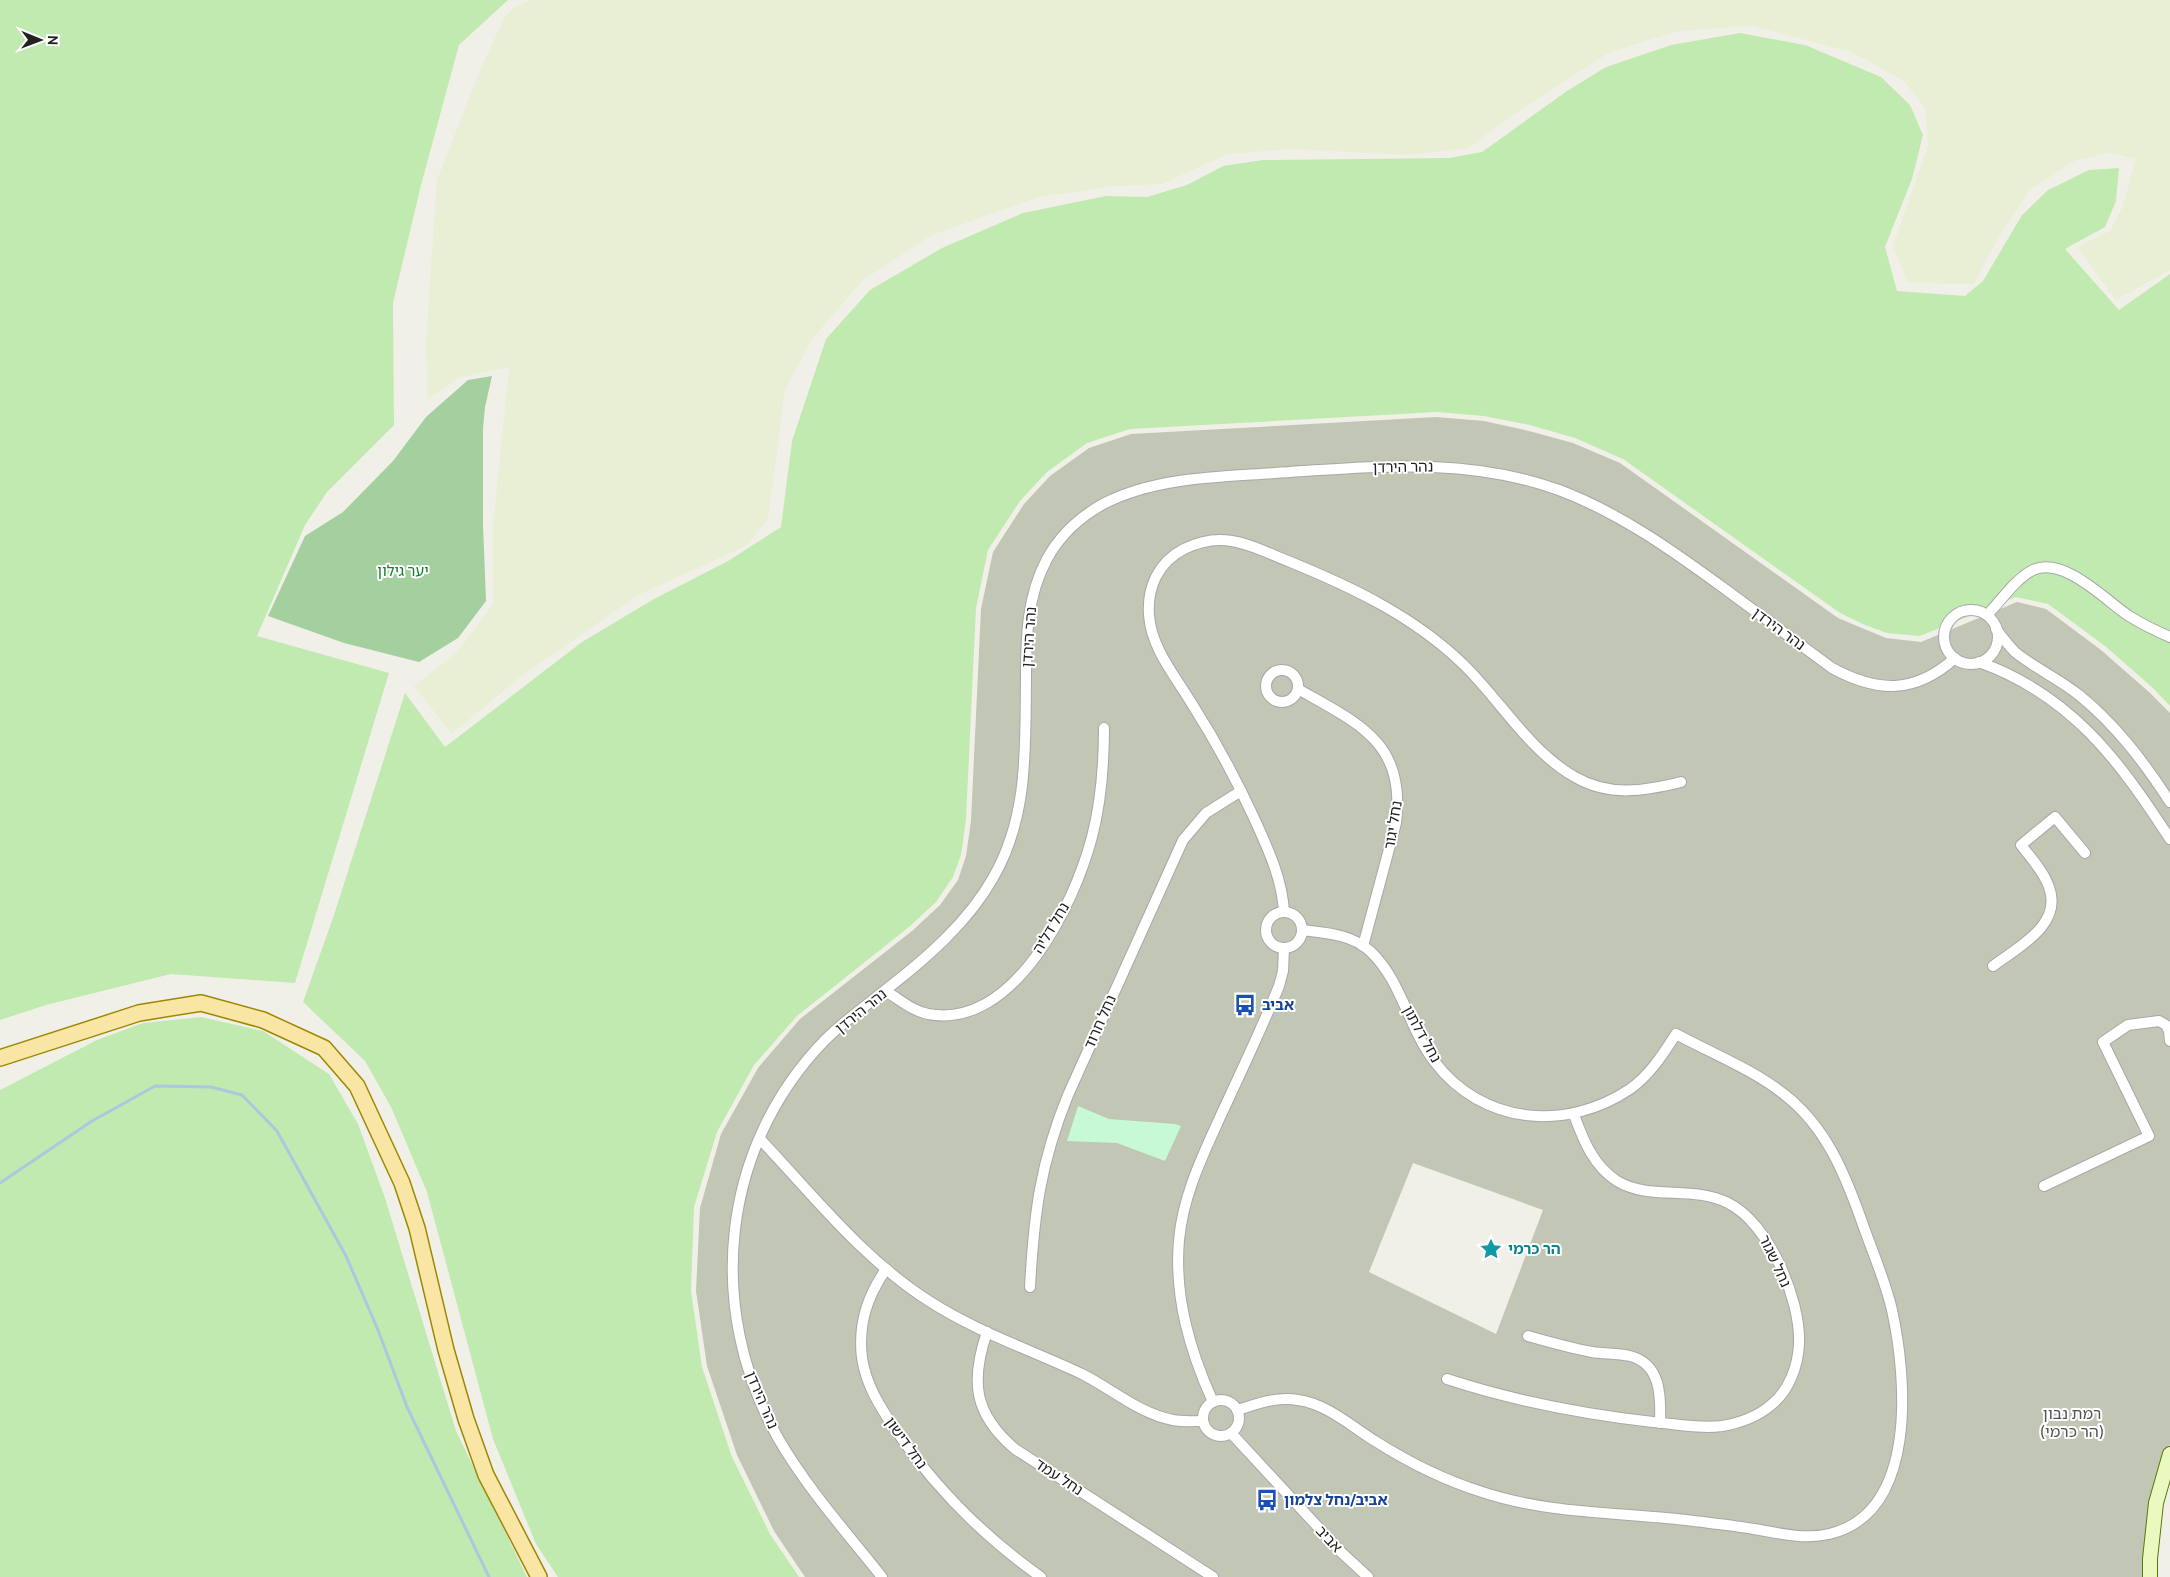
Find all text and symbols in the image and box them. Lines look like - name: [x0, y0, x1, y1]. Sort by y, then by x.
- north arrow: [15, 15, 65, 65]
- text: N: [44, 35, 62, 45]
- street label: נהר הירדן: [1372, 457, 1434, 477]
- park label: יער גילון: [377, 562, 429, 580]
- street label: נהר הירדן: [1749, 604, 1809, 654]
- street label: נהר הירדן: [1018, 606, 1040, 668]
- street label: נחל יגור: [1380, 799, 1406, 851]
- street label: נחל דליה: [1029, 899, 1073, 957]
- street label: נהר הירדן: [832, 985, 890, 1037]
- street label: נחל חרוד: [1080, 992, 1120, 1052]
- bus stop icon: אביב: [1232, 992, 1258, 1018]
- place label: אביב: [1262, 996, 1294, 1014]
- street label: נחל דלתון: [1399, 1002, 1445, 1066]
- street label: נחל שגור: [1755, 1232, 1795, 1290]
- place icon: הר כרמי: [1478, 1236, 1504, 1262]
- place label: הר כרמי: [1508, 1240, 1561, 1258]
- street label: נהר הירדן: [742, 1369, 782, 1431]
- district label: רמת נבון (הר כרמי): [2040, 1404, 2104, 1441]
- street label: נחל דישון: [881, 1414, 931, 1472]
- street label: נחל עמד: [1032, 1455, 1086, 1499]
- bus stop icon: אביב/נחל צלמון: [1254, 1487, 1280, 1513]
- place label: אביב/נחל צלמון: [1284, 1491, 1388, 1509]
- street label: אביב: [1312, 1522, 1346, 1556]

